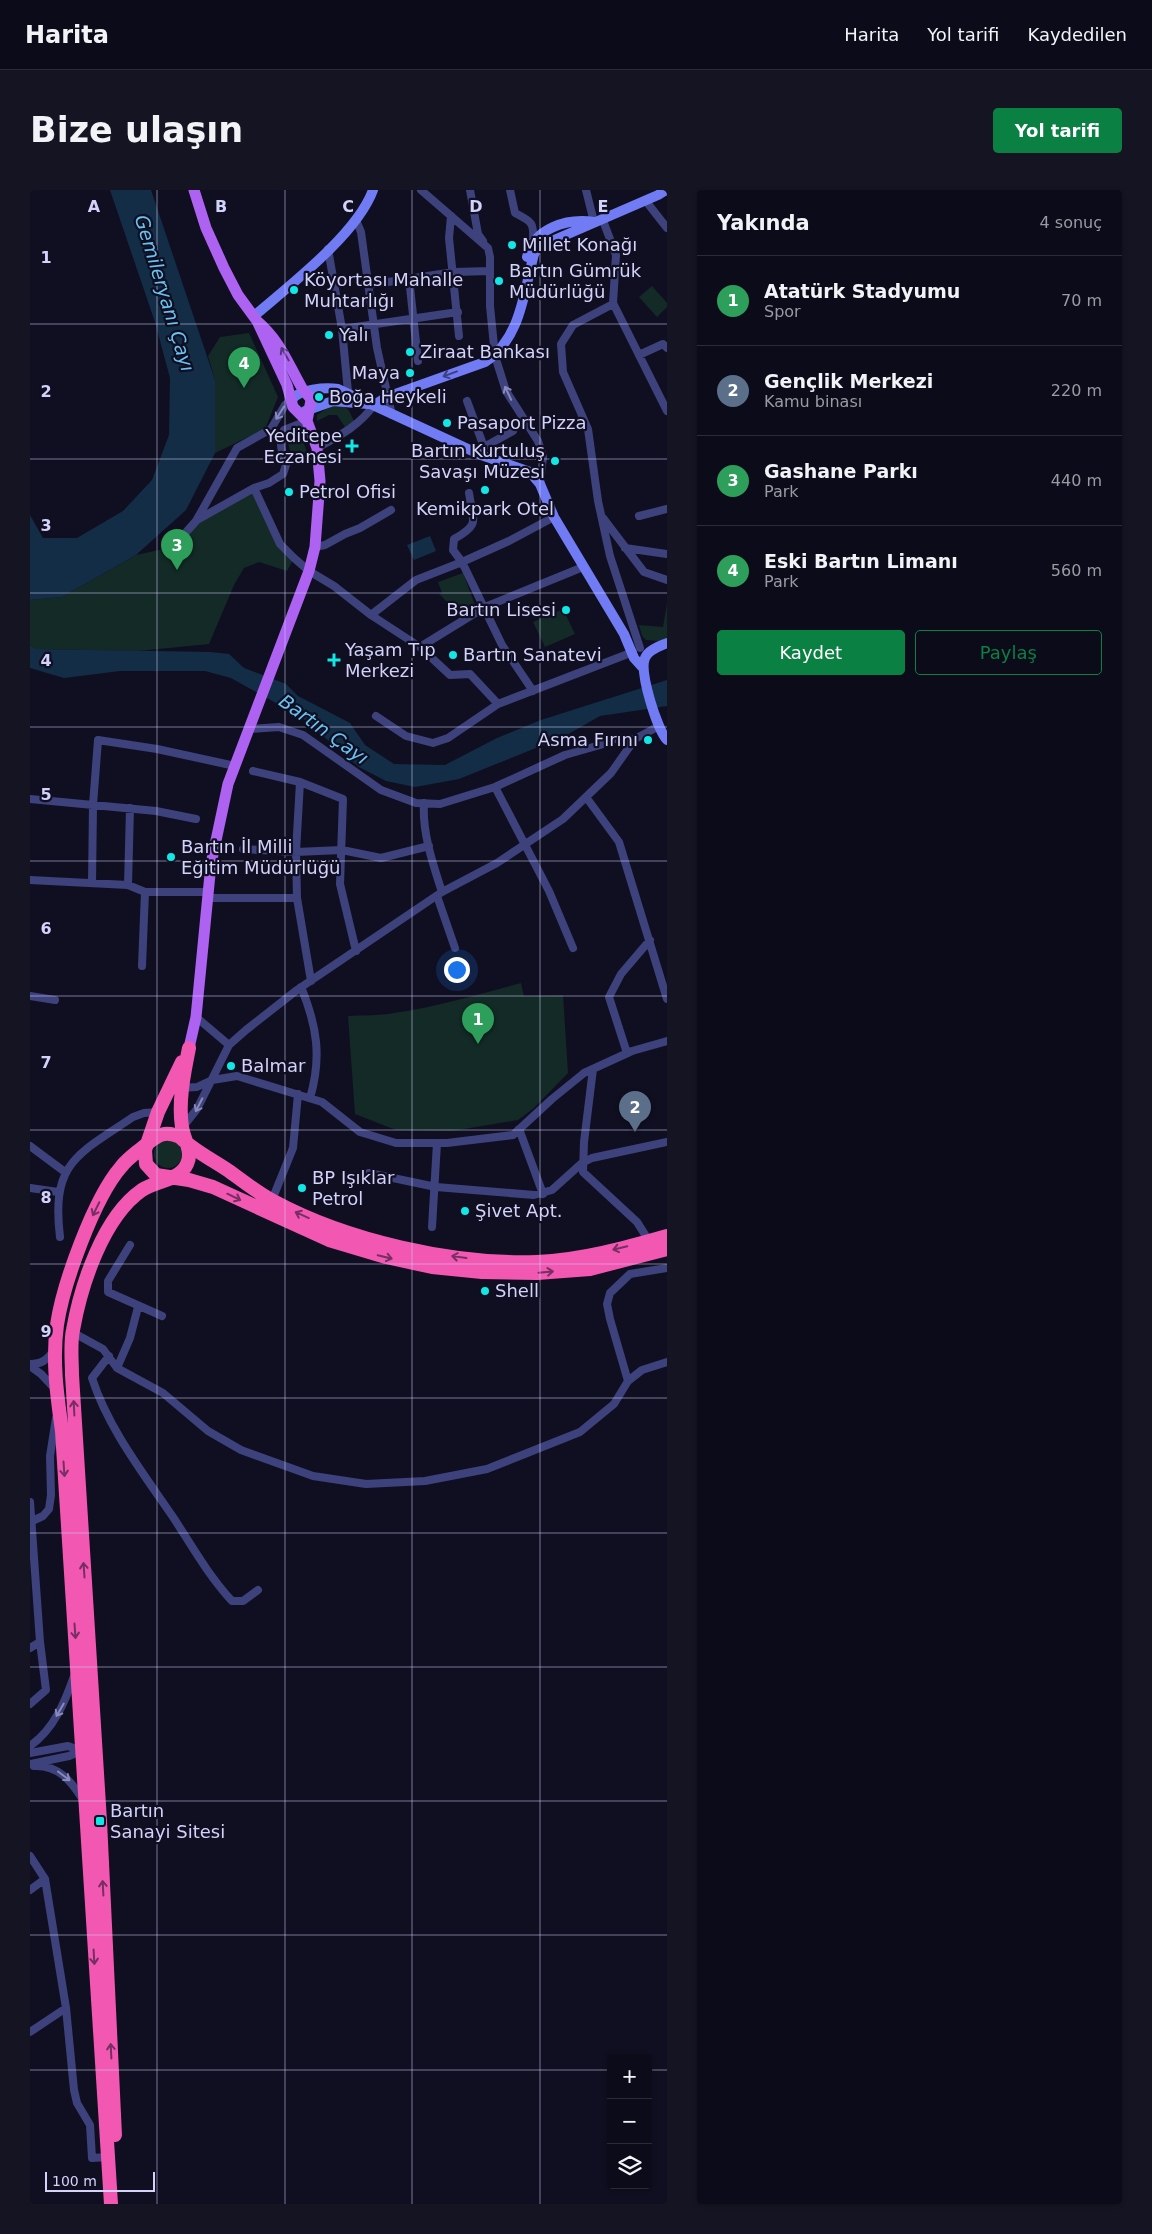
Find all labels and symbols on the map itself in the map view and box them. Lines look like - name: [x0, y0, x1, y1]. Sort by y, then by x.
- text: A: [88, 197, 101, 216]
- text: B: [215, 197, 227, 216]
- text: C: [342, 197, 354, 216]
- text: D: [469, 197, 483, 216]
- text: E: [598, 197, 608, 216]
- water label: Gemileryanı Çayı: [131, 212, 199, 374]
- place label: Millet Konağı: [522, 234, 637, 255]
- marker: Millet Konağı: [506, 239, 518, 251]
- text: 1: [40, 248, 52, 267]
- place label: Bartın Gümrük Müdürlüğü: [509, 260, 642, 302]
- place label: Köyortası Mahalle Muhtarlığı: [304, 269, 463, 311]
- marker: Bartın Gümrük Müdürlüğü: [493, 275, 505, 287]
- marker: Köyortası Mahalle Muhtarlığı: [288, 284, 300, 296]
- place label: Yalı: [338, 324, 369, 345]
- marker: Yalı: [323, 329, 335, 341]
- place label: Ziraat Bankası: [420, 341, 550, 362]
- marker: Ziraat Bankası: [404, 346, 416, 358]
- pin: 4: [228, 347, 260, 388]
- one-way arrow: [280, 347, 290, 362]
- place label: Maya: [352, 362, 400, 383]
- marker: Maya: [404, 367, 416, 379]
- one-way arrow: [443, 370, 458, 379]
- text: 2: [40, 382, 52, 401]
- place label: Boğa Heykeli: [329, 386, 447, 407]
- one-way arrow: [503, 386, 512, 401]
- marker: Boğa Heykeli: [313, 391, 325, 403]
- one-way arrow: [275, 406, 285, 420]
- place label: Pasaport Pizza: [457, 412, 587, 433]
- marker: Pasaport Pizza: [441, 417, 453, 429]
- place label: Yeditepe Eczanesi: [263, 425, 342, 467]
- marker: Yeditepe Eczanesi: [346, 440, 358, 452]
- place label: Bartın Kurtuluş Savaşı Müzesi: [411, 440, 545, 482]
- marker: Bartın Kurtuluş Savaşı Müzesi: [549, 455, 561, 467]
- place label: Petrol Ofisi: [299, 481, 396, 502]
- marker: Kemikpark Otel: [479, 484, 491, 496]
- marker: Petrol Ofisi: [283, 486, 295, 498]
- place label: Kemikpark Otel: [416, 498, 554, 519]
- text: 3: [40, 516, 52, 535]
- pin: 3: [161, 529, 193, 570]
- place label: Bartın Lisesi: [446, 599, 556, 620]
- marker: Bartın Lisesi: [560, 604, 572, 616]
- place label: Yaşam Tıp Merkezi: [344, 639, 436, 681]
- place label: Bartın Sanatevi: [463, 644, 602, 665]
- marker: Bartın Sanatevi: [447, 649, 459, 661]
- text: 4: [40, 651, 52, 670]
- marker: Yaşam Tıp Merkezi: [327, 653, 341, 667]
- water label: Bartın Çayı: [275, 689, 373, 769]
- place label: Asma Fırını: [538, 729, 638, 750]
- marker: Asma Fırını: [642, 734, 654, 746]
- text: 5: [40, 785, 52, 804]
- place label: Bartın İl Milli Eğitim Müdürlüğü: [181, 836, 341, 878]
- marker: Bartın İl Milli Eğitim Müdürlüğü: [165, 851, 177, 863]
- text: 6: [40, 919, 52, 938]
- your location: [444, 957, 470, 983]
- pin: 1: [462, 1003, 494, 1044]
- text: 7: [40, 1053, 52, 1072]
- place label: Balmar: [241, 1055, 306, 1076]
- marker: Balmar: [225, 1060, 237, 1072]
- pin: 2: [619, 1091, 651, 1132]
- one-way arrow: [194, 1098, 204, 1113]
- place label: BP Işıklar Petrol: [312, 1167, 395, 1209]
- marker: BP Işıklar Petrol: [296, 1182, 308, 1194]
- text: 8: [40, 1188, 52, 1207]
- one-way arrow: [226, 1193, 241, 1203]
- place label: Şivet Apt.: [475, 1200, 562, 1221]
- one-way arrow: [91, 1201, 100, 1216]
- marker: Şivet Apt.: [459, 1205, 471, 1217]
- one-way arrow: [295, 1210, 310, 1220]
- one-way arrow: [612, 1244, 628, 1253]
- one-way arrow: [451, 1251, 467, 1261]
- one-way arrow: [376, 1252, 392, 1262]
- one-way arrow: [538, 1268, 554, 1277]
- place label: Shell: [495, 1280, 539, 1301]
- marker: Shell: [479, 1285, 491, 1297]
- text: 9: [40, 1322, 52, 1341]
- one-way arrow: [69, 1400, 78, 1416]
- one-way arrow: [60, 1461, 69, 1477]
- one-way arrow: [79, 1562, 88, 1578]
- one-way arrow: [70, 1623, 79, 1639]
- one-way arrow: [54, 1703, 64, 1717]
- one-way arrow: [57, 1770, 70, 1781]
- place label: Bartın Sanayi Sitesi: [110, 1800, 225, 1842]
- marker: Bartın Sanayi Sitesi: [94, 1815, 106, 1827]
- one-way arrow: [98, 1881, 108, 1897]
- one-way arrow: [90, 1949, 99, 1965]
- one-way arrow: [107, 2043, 116, 2059]
- scale bar: [45, 2169, 155, 2192]

